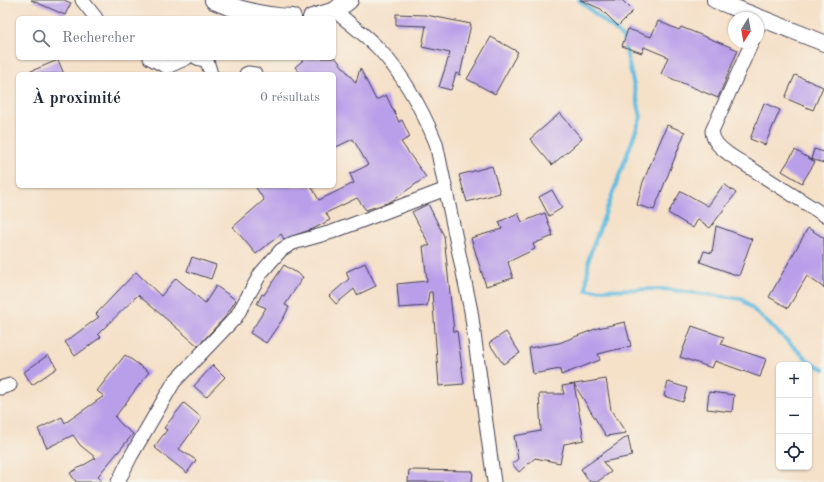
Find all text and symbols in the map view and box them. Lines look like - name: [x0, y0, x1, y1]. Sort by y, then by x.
- north arrow: [728, 12, 764, 48]
- search box: [16, 16, 336, 60]
- icon: search: [30, 27, 52, 49]
- text: Rechercher: [62, 31, 135, 46]
- text: À proximité: [32, 90, 121, 107]
- text: 0 résultats: [260, 91, 320, 104]
- map controls: [776, 362, 812, 470]
- button: +: [776, 362, 812, 398]
- button: −: [776, 398, 812, 434]
- button: locate: [776, 434, 812, 470]

